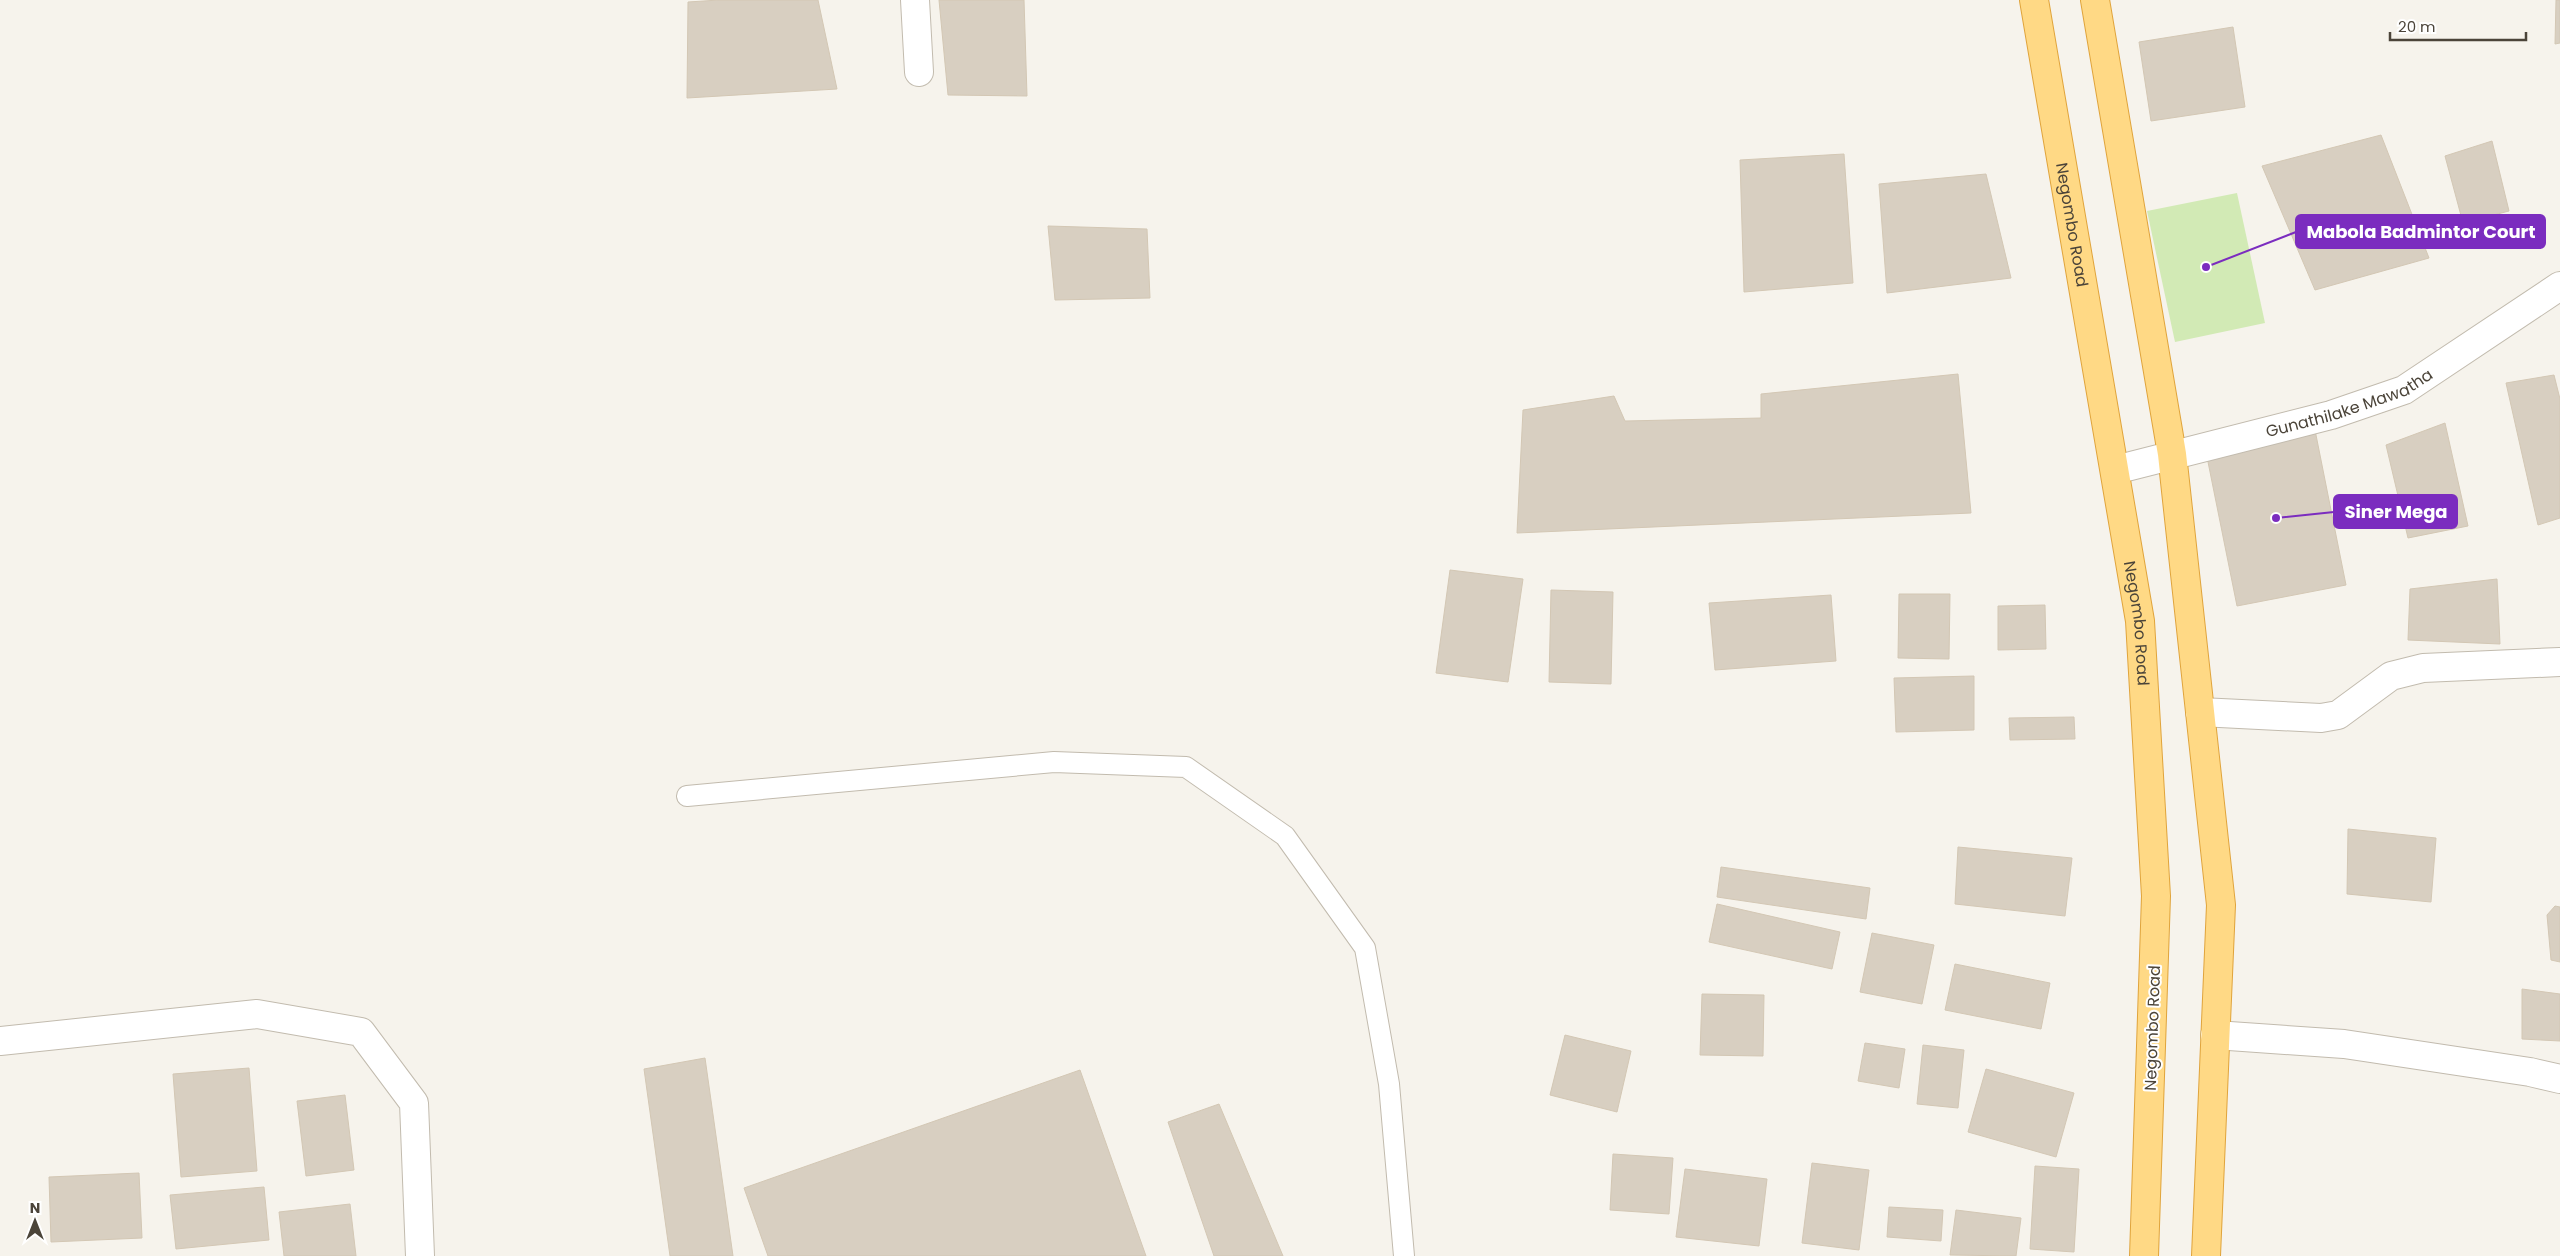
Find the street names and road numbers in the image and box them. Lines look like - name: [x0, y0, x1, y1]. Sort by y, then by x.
- street label: Negombo Road: [2050, 161, 2094, 289]
- street label: Gunathilake Mawatha: [2263, 363, 2437, 443]
- street label: Negombo Road: [2118, 559, 2155, 686]
- street label: Negombo Road: [2139, 965, 2166, 1091]

